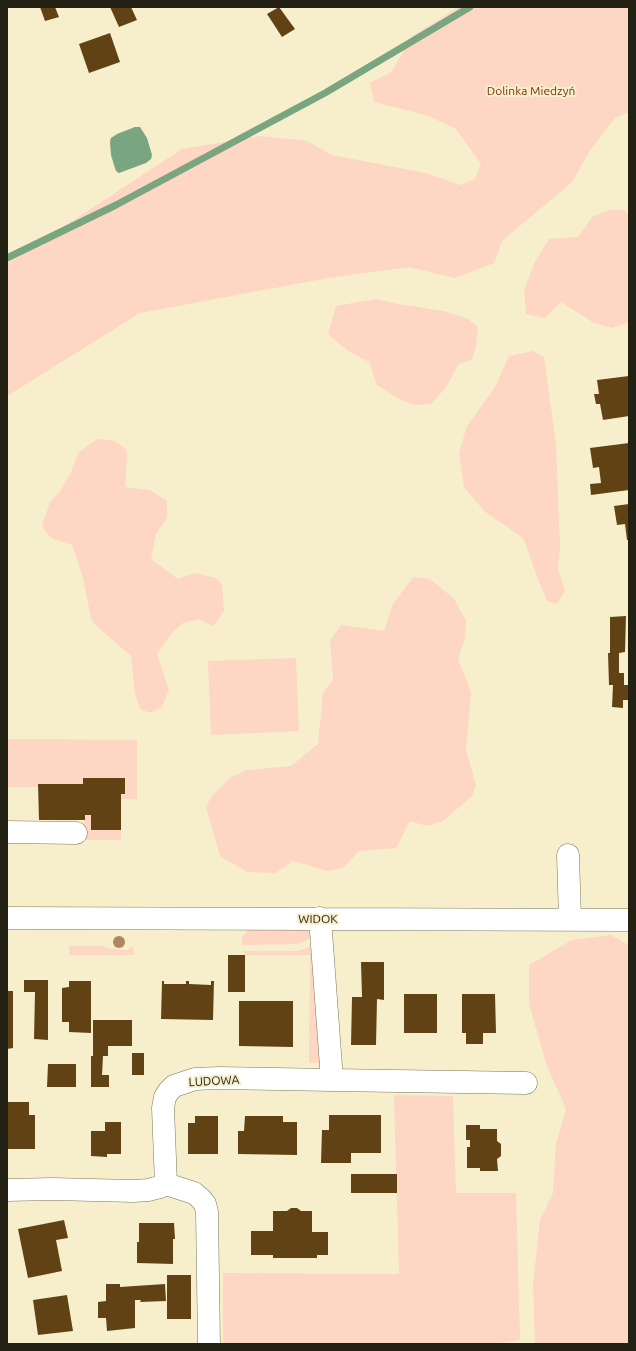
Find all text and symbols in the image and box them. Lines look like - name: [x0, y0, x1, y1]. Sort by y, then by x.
- park label: Dolinka Miedzyń: [487, 84, 575, 98]
- street label: WIDOK: [298, 912, 338, 926]
- street label: LUDOWA: [188, 1072, 240, 1090]

